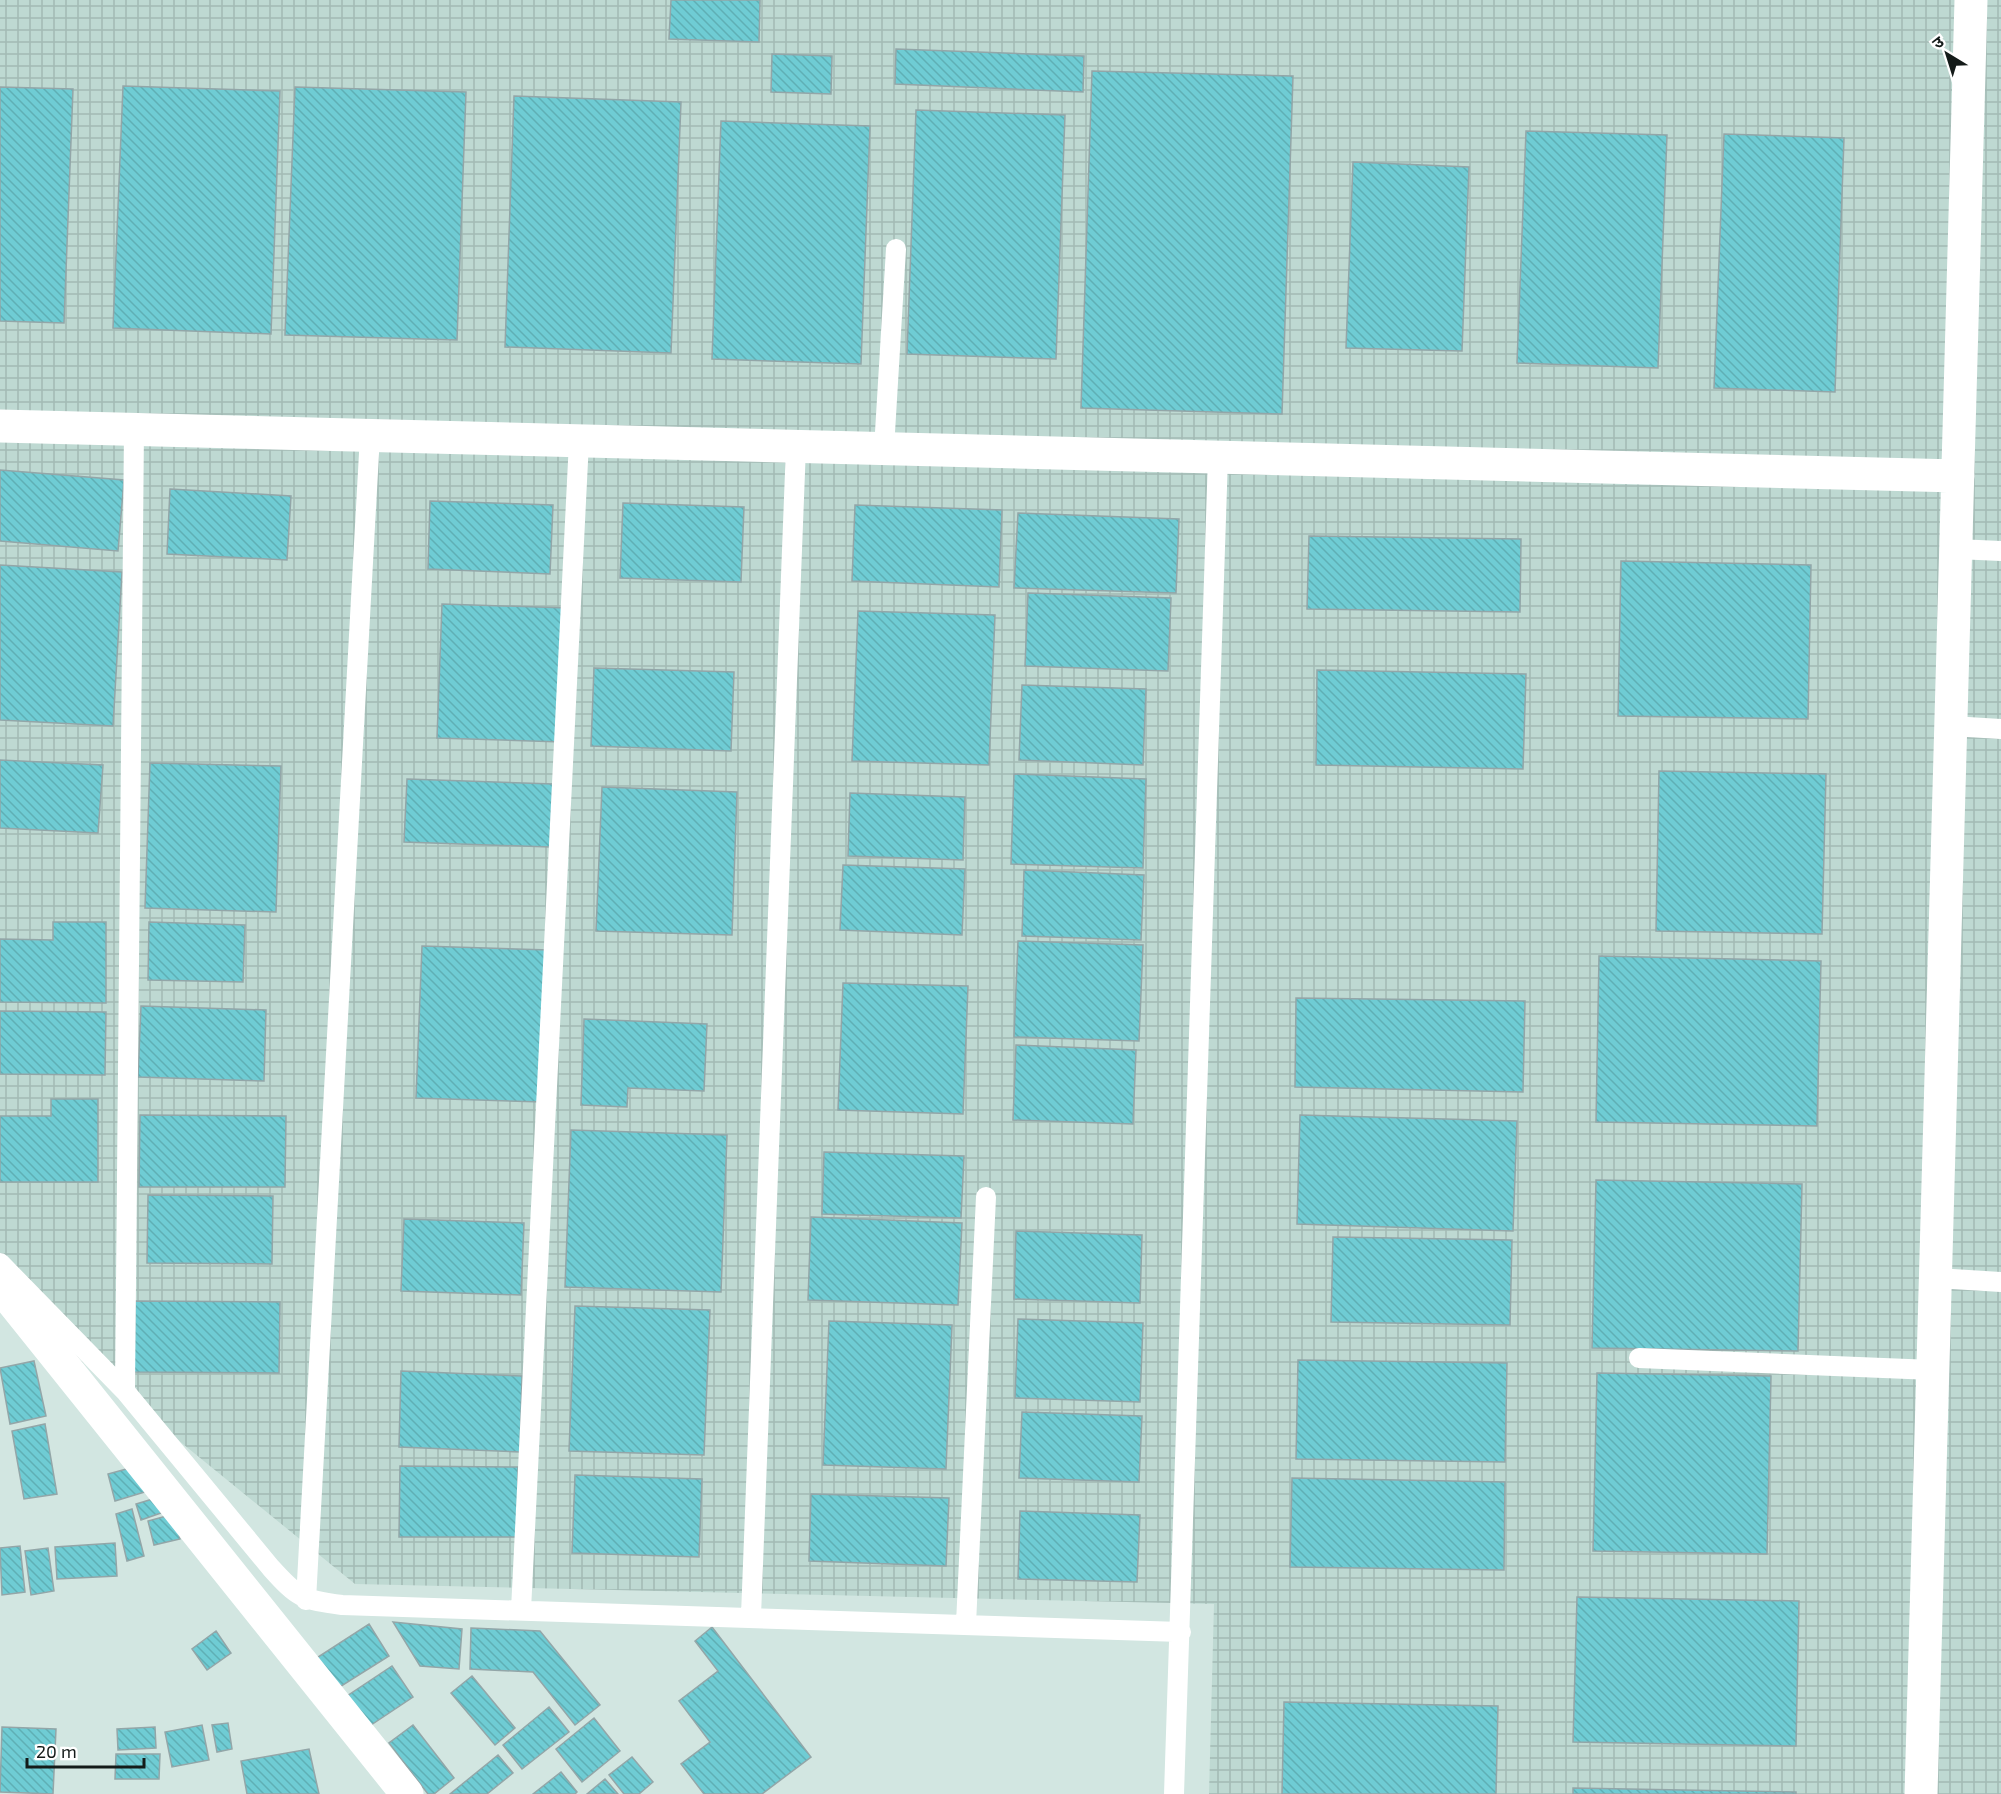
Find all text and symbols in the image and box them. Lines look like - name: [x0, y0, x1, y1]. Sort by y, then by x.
- north arrow: [1917, 24, 1977, 84]
- text: उ: [1928, 31, 1947, 52]
- scale bar: [27, 1731, 144, 1769]
- text: 20 m: [36, 1740, 77, 1762]

